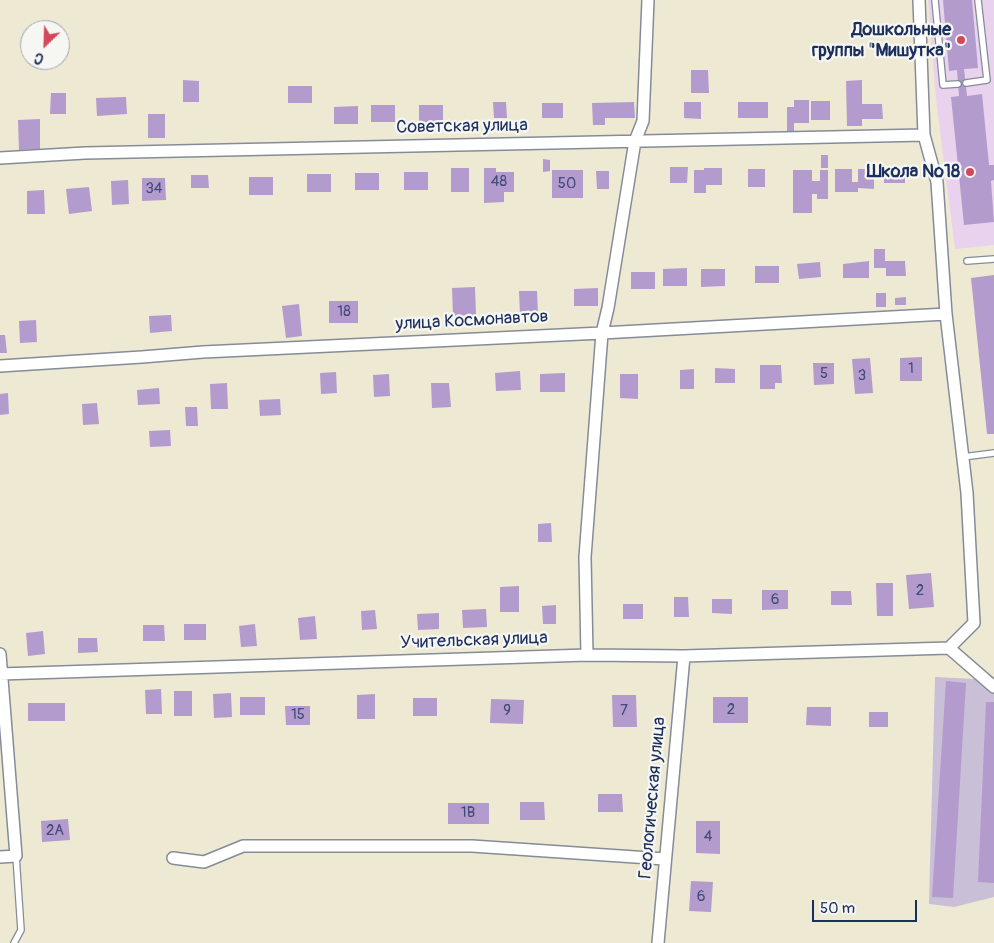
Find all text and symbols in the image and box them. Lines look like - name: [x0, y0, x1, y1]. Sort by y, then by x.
- place label: Дошкольные группы "Мишутка": [812, 19, 951, 62]
- north arrow: [20, 20, 70, 70]
- marker: Дошкольные группы "Мишутка": [955, 34, 967, 46]
- text: С: [32, 49, 47, 68]
- street label: Советская улица: [396, 115, 528, 139]
- place label: Школа №18: [867, 161, 960, 183]
- marker: Школа №18: [964, 166, 976, 178]
- house number: 48: [491, 173, 507, 191]
- house number: 50: [558, 175, 576, 193]
- house number: 34: [145, 180, 163, 198]
- house number: 18: [337, 303, 351, 321]
- street label: улица Космонавтов: [395, 306, 549, 336]
- house number: 1: [908, 360, 914, 378]
- house number: 5: [820, 365, 828, 383]
- house number: 3: [858, 367, 866, 385]
- house number: 2: [916, 582, 924, 600]
- house number: 6: [771, 591, 779, 609]
- street label: Учительская улица: [400, 628, 548, 654]
- house number: 2: [727, 701, 735, 719]
- house number: 9: [503, 702, 511, 720]
- house number: 7: [620, 702, 628, 720]
- house number: 15: [291, 706, 305, 724]
- street label: Геологическая улица: [635, 716, 671, 880]
- house number: 1В: [461, 804, 475, 822]
- house number: 2А: [46, 822, 64, 840]
- house number: 4: [704, 828, 712, 846]
- house number: 6: [697, 888, 705, 906]
- scale bar: [814, 890, 919, 922]
- text: 50 m: [820, 899, 855, 918]

